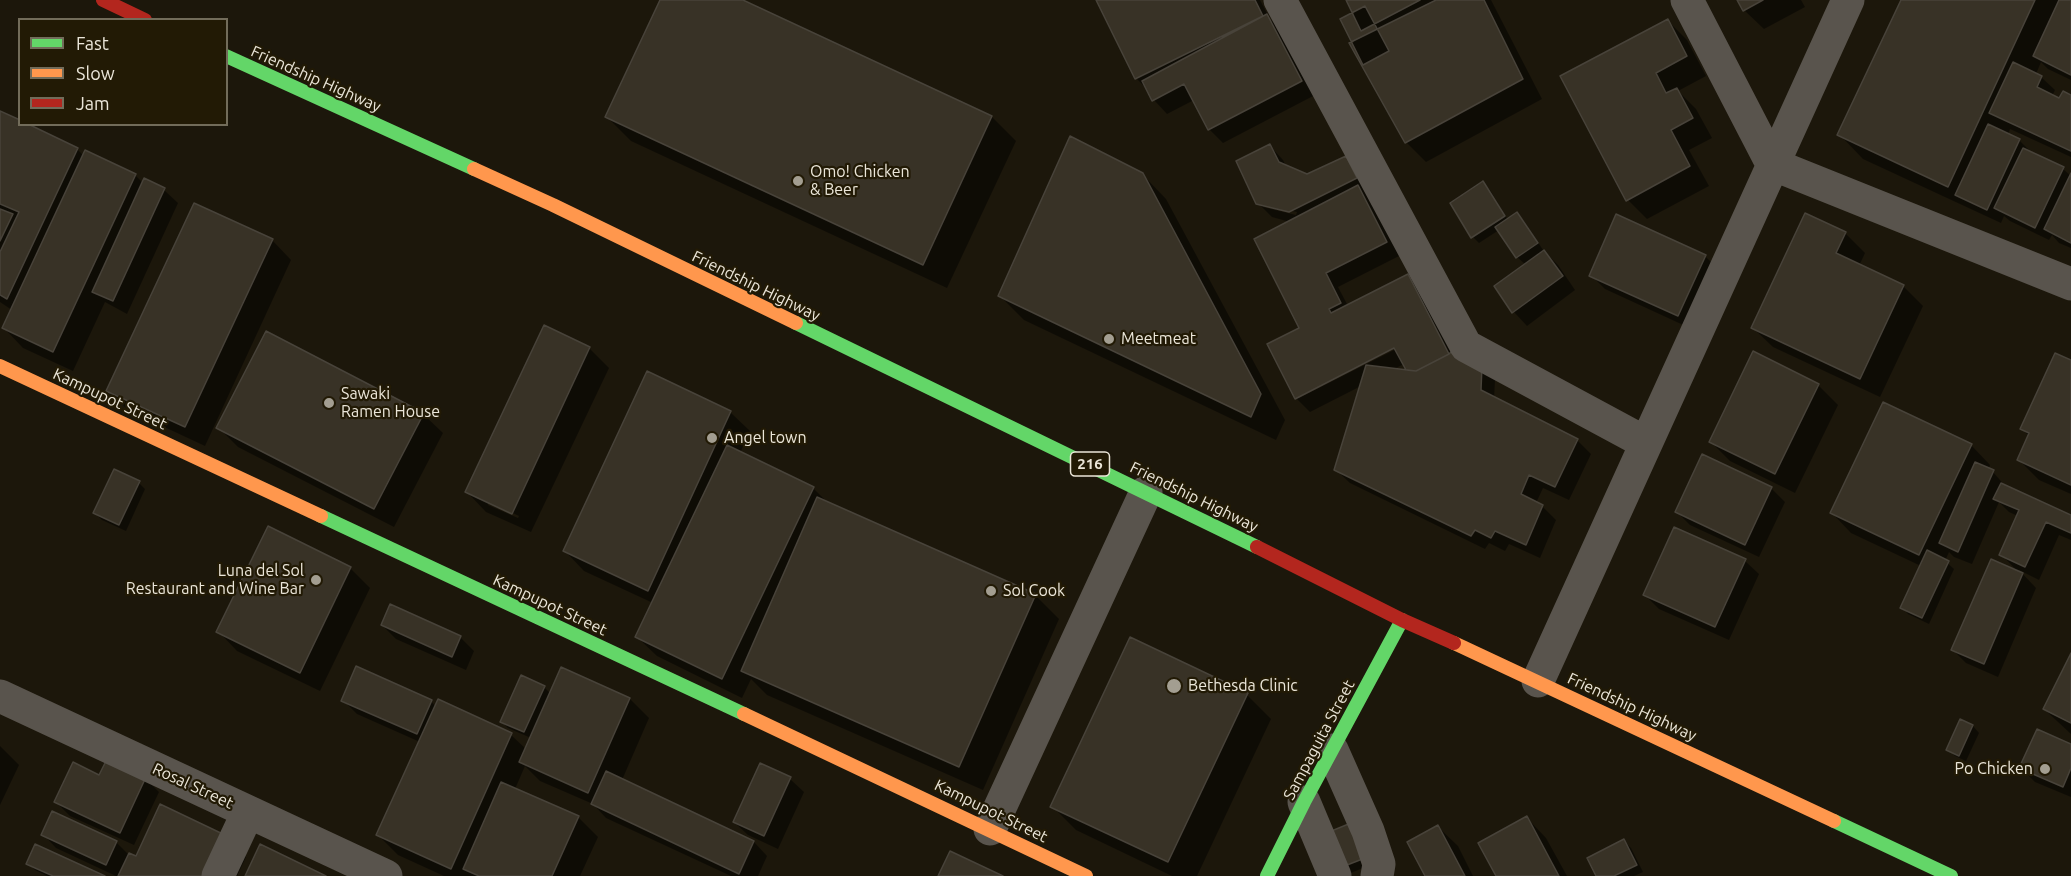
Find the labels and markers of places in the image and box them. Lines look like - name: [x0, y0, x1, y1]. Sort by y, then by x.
- place label: Omo! Chicken & Beer: [810, 162, 910, 200]
- marker: Omo! Chicken & Beer: [791, 174, 805, 188]
- place label: Meetmeat: [1121, 329, 1196, 349]
- marker: Meetmeat: [1102, 332, 1116, 346]
- place label: Sawaki Ramen House: [341, 384, 440, 422]
- marker: Sawaki Ramen House: [322, 396, 336, 410]
- place label: Angel town: [724, 428, 807, 448]
- marker: Angel town: [705, 431, 719, 445]
- place label: Luna del Sol Restaurant and Wine Bar: [126, 561, 304, 599]
- marker: Luna del Sol Restaurant and Wine Bar: [309, 573, 323, 587]
- place label: Sol Cook: [1003, 581, 1065, 601]
- marker: Sol Cook: [984, 584, 998, 598]
- place label: Bethesda Clinic: [1188, 676, 1298, 696]
- marker: Bethesda Clinic: [1165, 677, 1183, 695]
- place label: Po Chicken: [1955, 759, 2033, 779]
- marker: Po Chicken: [2038, 762, 2052, 776]

